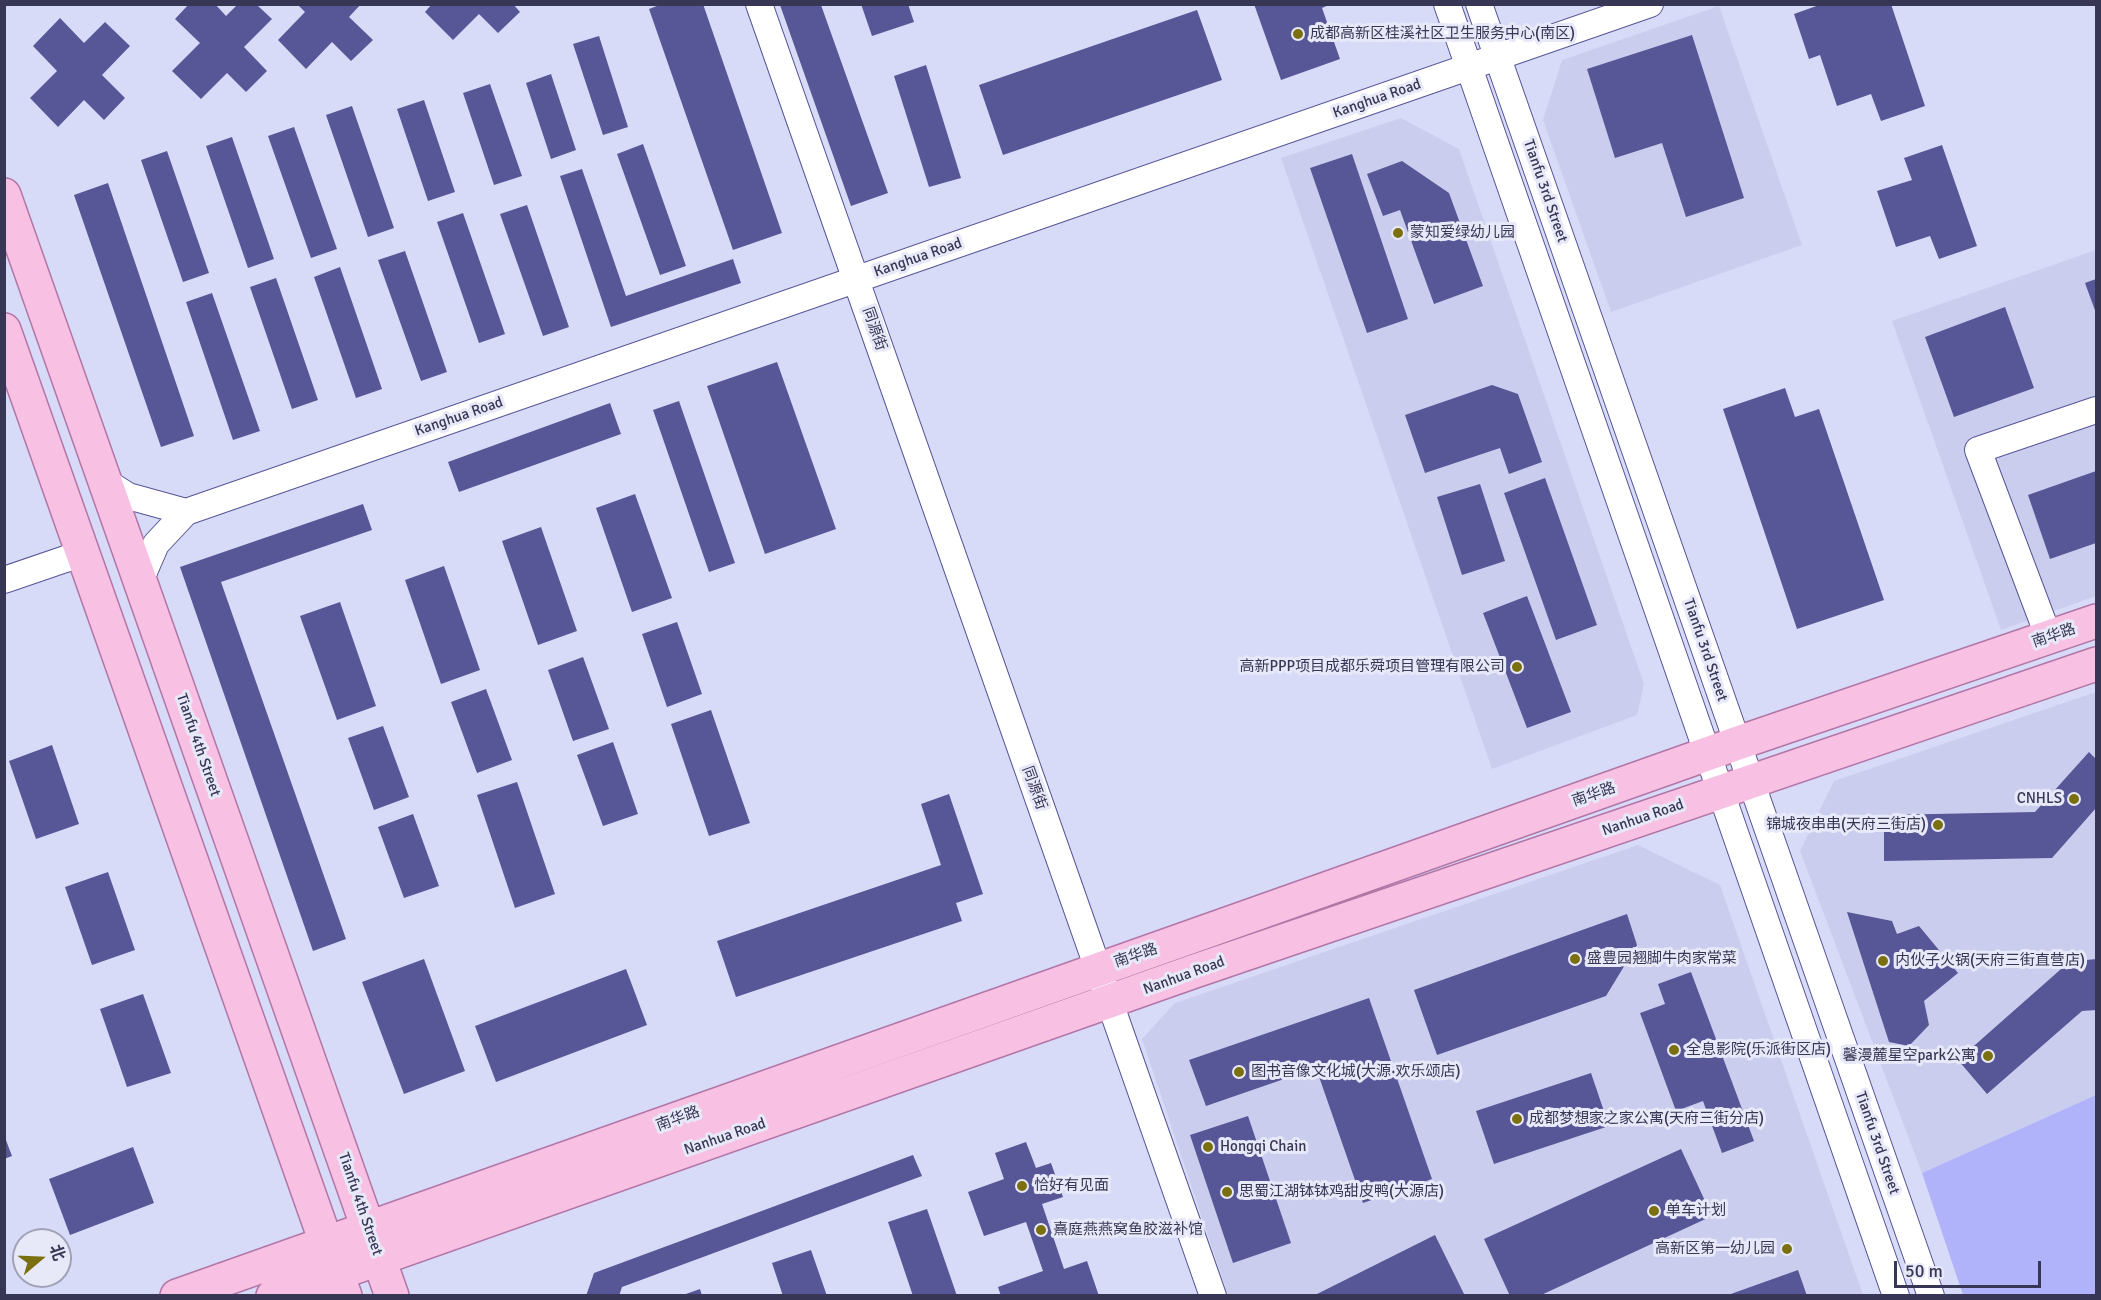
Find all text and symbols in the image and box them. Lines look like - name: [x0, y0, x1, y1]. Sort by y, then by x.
- place label: 成都高新区桂溪社区卫生服务中心(南区): [1310, 25, 1575, 43]
- marker: 成都高新区桂溪社区卫生服务中心(南区): [1291, 27, 1305, 41]
- street label: Kanghua Road: [1331, 76, 1423, 122]
- street label: Tianfu 3rd Street: [1519, 137, 1571, 245]
- place label: 蒙知爱绿幼儿园: [1410, 224, 1515, 242]
- marker: 蒙知爱绿幼儿园: [1391, 226, 1405, 240]
- street label: Kanghua Road: [872, 235, 964, 281]
- street label: 同源街: [858, 305, 890, 353]
- street label: Kanghua Road: [413, 394, 505, 440]
- street label: Tianfu 3rd Street: [1679, 596, 1731, 704]
- street label: 南华路: [2030, 620, 2078, 652]
- place label: 高新PPP项目成都乐舜项目管理有限公司: [1239, 658, 1505, 676]
- marker: 高新PPP项目成都乐舜项目管理有限公司: [1510, 660, 1524, 674]
- street label: Tianfu 4th Street: [172, 691, 224, 799]
- street label: 同源街: [1018, 764, 1050, 812]
- street label: 南华路: [1570, 779, 1618, 811]
- place label: CNHLS: [2017, 790, 2062, 808]
- marker: CNHLS: [2067, 792, 2081, 806]
- street label: Nanhua Road: [1600, 796, 1686, 840]
- place label: 锦城夜串串(天府三街店): [1766, 816, 1926, 834]
- marker: 锦城夜串串(天府三街店): [1931, 818, 1945, 832]
- street label: 南华路: [1112, 940, 1160, 972]
- place label: 盛豊园翘脚牛肉家常菜: [1587, 950, 1737, 968]
- marker: 盛豊园翘脚牛肉家常菜: [1568, 952, 1582, 966]
- place label: 内伙子火锅(天府三街直营店): [1895, 952, 2085, 970]
- street label: Nanhua Road: [1141, 953, 1227, 999]
- marker: 内伙子火锅(天府三街直营店): [1876, 954, 1890, 968]
- place label: 全息影院(乐派街区店): [1686, 1041, 1831, 1059]
- marker: 全息影院(乐派街区店): [1667, 1043, 1681, 1057]
- place label: 馨漫麓星空park公寓: [1842, 1047, 1976, 1065]
- marker: 馨漫麓星空park公寓: [1981, 1049, 1995, 1063]
- place label: 图书音像文化城(大源·欢乐颂店): [1251, 1063, 1461, 1081]
- marker: 图书音像文化城(大源·欢乐颂店): [1232, 1065, 1246, 1079]
- street label: Tianfu 3rd Street: [1851, 1089, 1903, 1197]
- street label: 南华路: [654, 1103, 702, 1135]
- place label: 成都梦想家之家公寓(天府三街分店): [1529, 1110, 1764, 1128]
- marker: 成都梦想家之家公寓(天府三街分店): [1510, 1112, 1524, 1126]
- street label: Nanhua Road: [682, 1115, 768, 1159]
- place label: Hongqi Chain: [1220, 1138, 1306, 1156]
- marker: Hongqi Chain: [1201, 1140, 1215, 1154]
- street label: Tianfu 4th Street: [334, 1150, 386, 1258]
- place label: 恰好有见面: [1034, 1177, 1109, 1195]
- marker: 恰好有见面: [1015, 1179, 1029, 1193]
- place label: 思蜀江湖钵钵鸡甜皮鸭(大源店): [1239, 1183, 1444, 1201]
- marker: 思蜀江湖钵钵鸡甜皮鸭(大源店): [1220, 1185, 1234, 1199]
- place label: 单车计划: [1666, 1202, 1726, 1220]
- marker: 单车计划: [1647, 1204, 1661, 1218]
- place label: 熹庭燕燕窝鱼胶滋补馆: [1053, 1221, 1203, 1239]
- marker: 熹庭燕燕窝鱼胶滋补馆: [1034, 1223, 1048, 1237]
- north arrow: [12, 1228, 72, 1288]
- place label: 高新区第一幼儿园: [1655, 1240, 1775, 1258]
- text: 北: [45, 1242, 69, 1264]
- marker: 高新区第一幼儿园: [1780, 1242, 1794, 1256]
- scale bar: [1897, 1249, 2044, 1287]
- text: 50 m: [1905, 1260, 1943, 1282]

